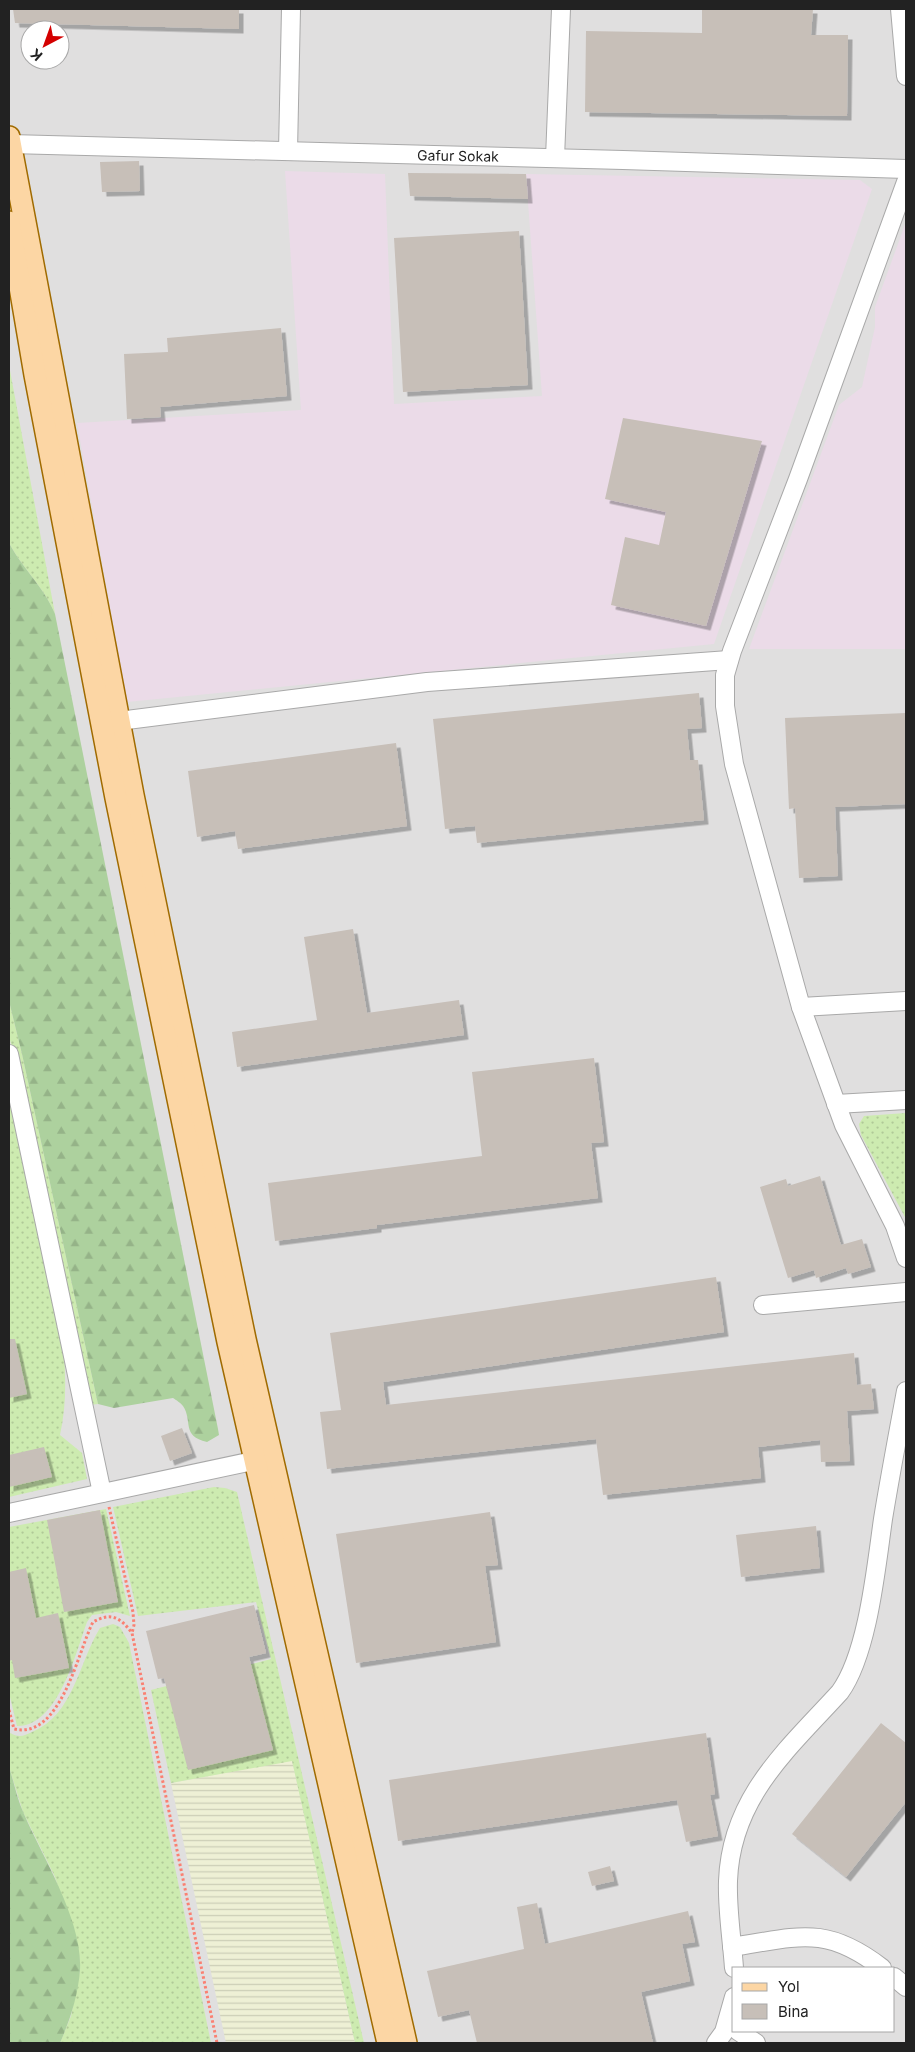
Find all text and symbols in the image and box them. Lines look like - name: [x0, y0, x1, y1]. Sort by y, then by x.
- north arrow: [20, 20, 70, 70]
- text: K: [27, 45, 46, 65]
- street label: Gafur Sokak: [417, 146, 499, 165]
- legend: [732, 1967, 895, 2032]
- text: Yol: [778, 1977, 800, 1996]
- text: Bina: [778, 2002, 809, 2021]

